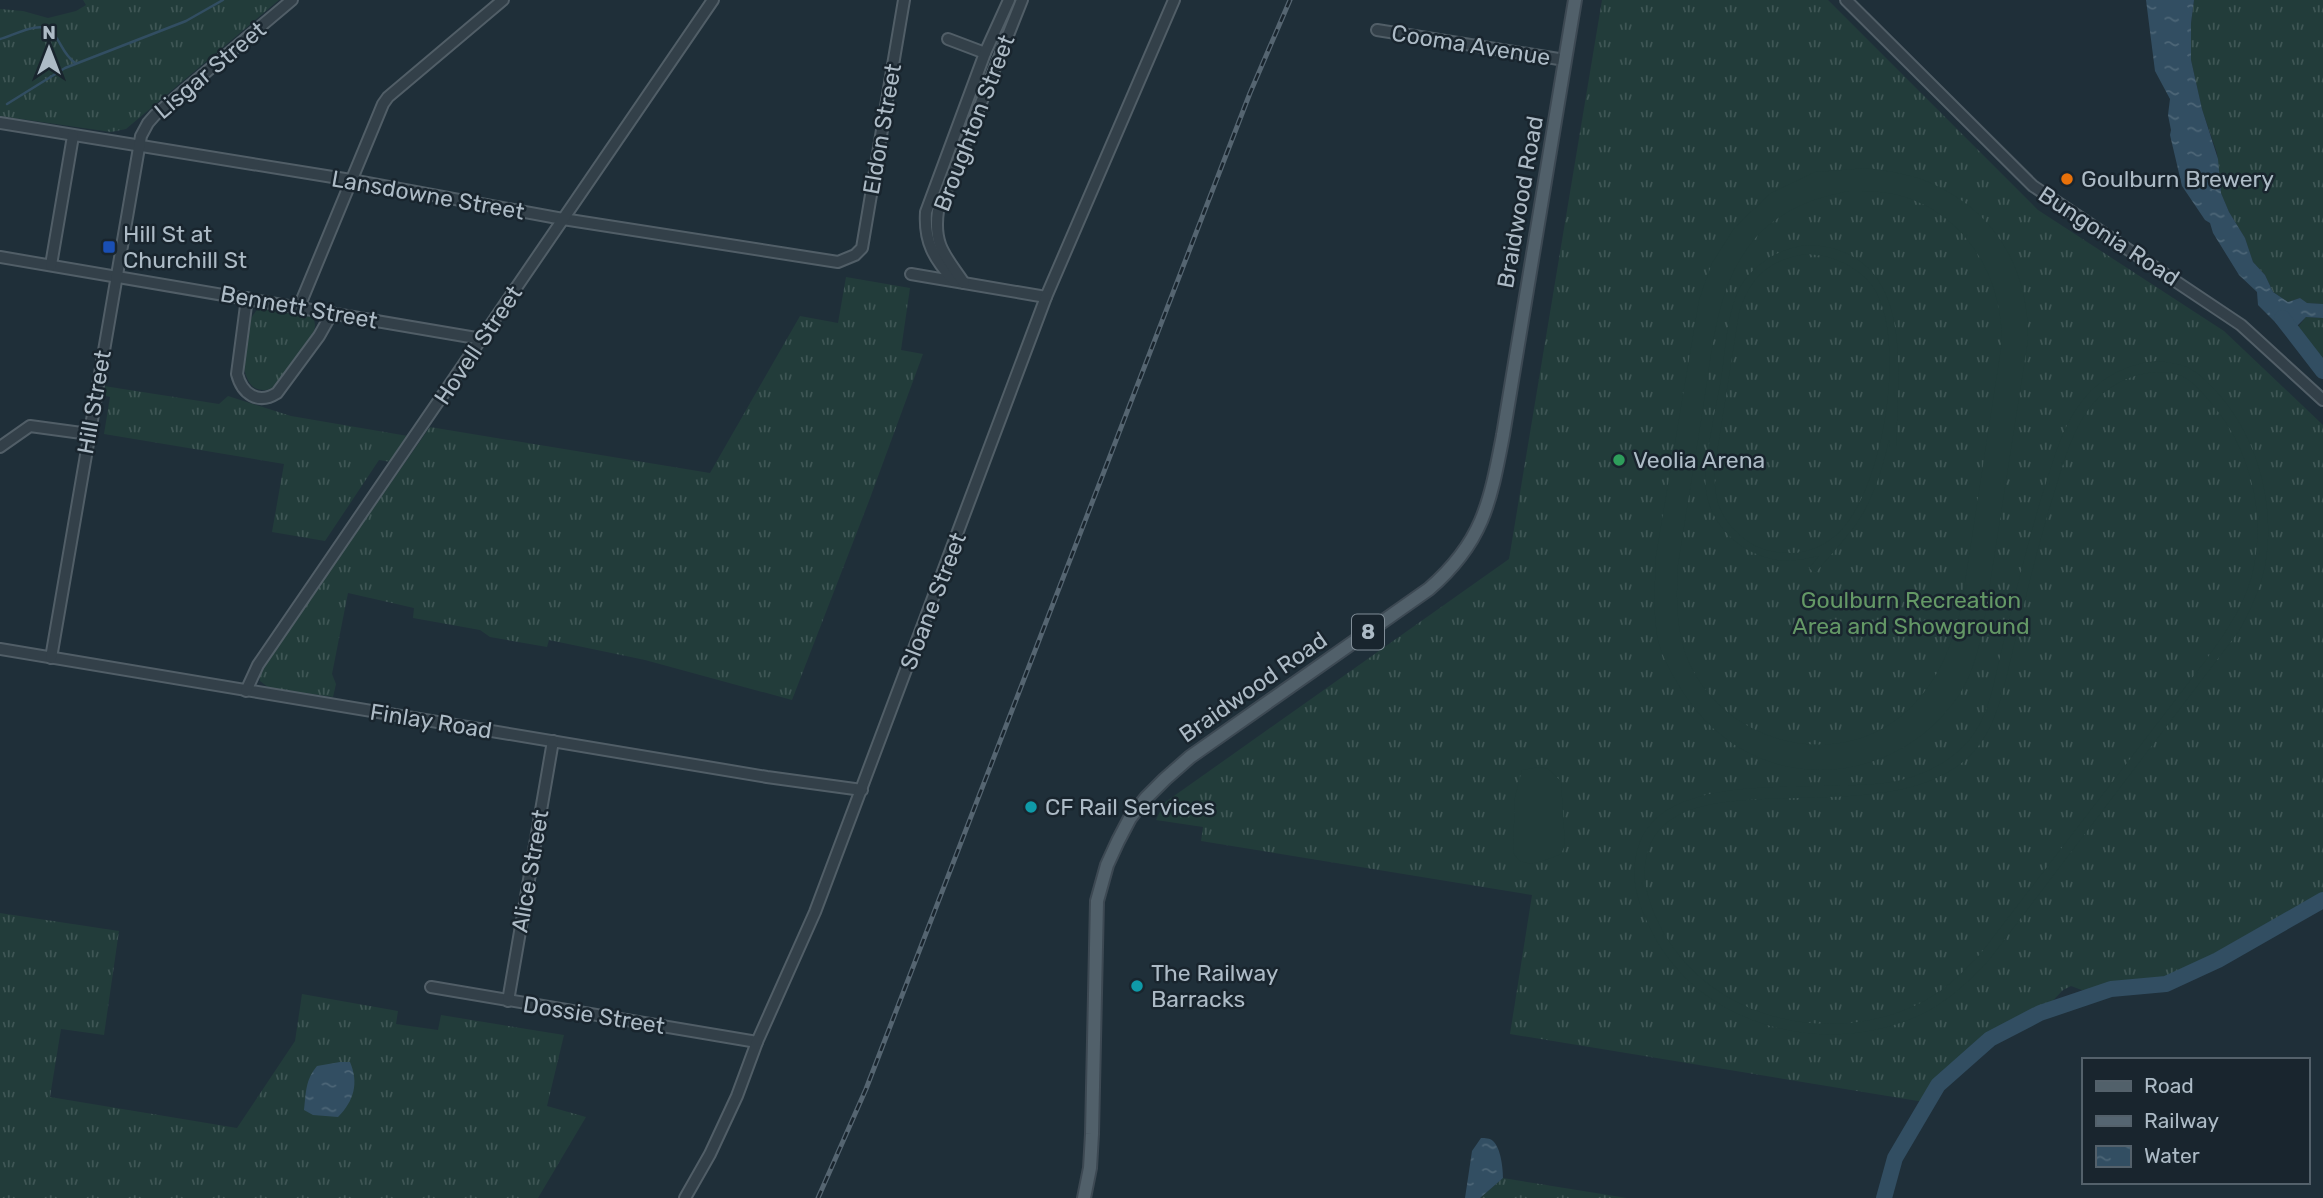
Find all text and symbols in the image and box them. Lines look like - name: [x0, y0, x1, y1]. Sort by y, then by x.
- north arrow: [14, 14, 84, 84]
- street label: Lisgar Street: [149, 15, 271, 125]
- street label: Cooma Avenue: [1390, 19, 1552, 71]
- text: N: [42, 21, 56, 44]
- street label: Broughton Street: [927, 31, 1021, 215]
- street label: Eldon Street: [857, 61, 907, 197]
- street label: Braidwood Road: [1491, 114, 1549, 290]
- street label: Lansdowne Street: [329, 164, 527, 226]
- place label: Goulburn Brewery: [2081, 165, 2274, 193]
- marker: Goulburn Brewery: [2059, 171, 2075, 187]
- street label: Bungonia Road: [2033, 180, 2185, 292]
- place label: Hill St at Churchill St: [123, 220, 247, 274]
- marker: Hill St at Churchill St: [101, 239, 117, 255]
- street label: Bennett Street: [218, 279, 380, 335]
- street label: Hovell Street: [428, 280, 528, 410]
- street label: Hill Street: [71, 348, 117, 456]
- place label: Veolia Arena: [1633, 446, 1765, 474]
- marker: Veolia Arena: [1611, 452, 1627, 468]
- street label: Sloane Street: [894, 528, 972, 674]
- park label: Goulburn Recreation Area and Showground: [1792, 586, 2030, 640]
- road number: 8: [1352, 614, 1384, 650]
- street label: Braidwood Road: [1174, 626, 1332, 748]
- street label: Finlay Road: [368, 698, 494, 744]
- place label: CF Rail Services: [1045, 793, 1215, 821]
- marker: CF Rail Services: [1023, 799, 1039, 815]
- street label: Alice Street: [505, 807, 555, 935]
- place label: The Railway Barracks: [1151, 959, 1279, 1013]
- marker: The Railway Barracks: [1129, 978, 1145, 994]
- street label: Dossie Street: [521, 990, 667, 1040]
- legend: [2082, 1058, 2309, 1184]
- text: Road: [2144, 1073, 2194, 1098]
- text: Railway: [2144, 1108, 2219, 1133]
- text: Water: [2144, 1143, 2200, 1168]

